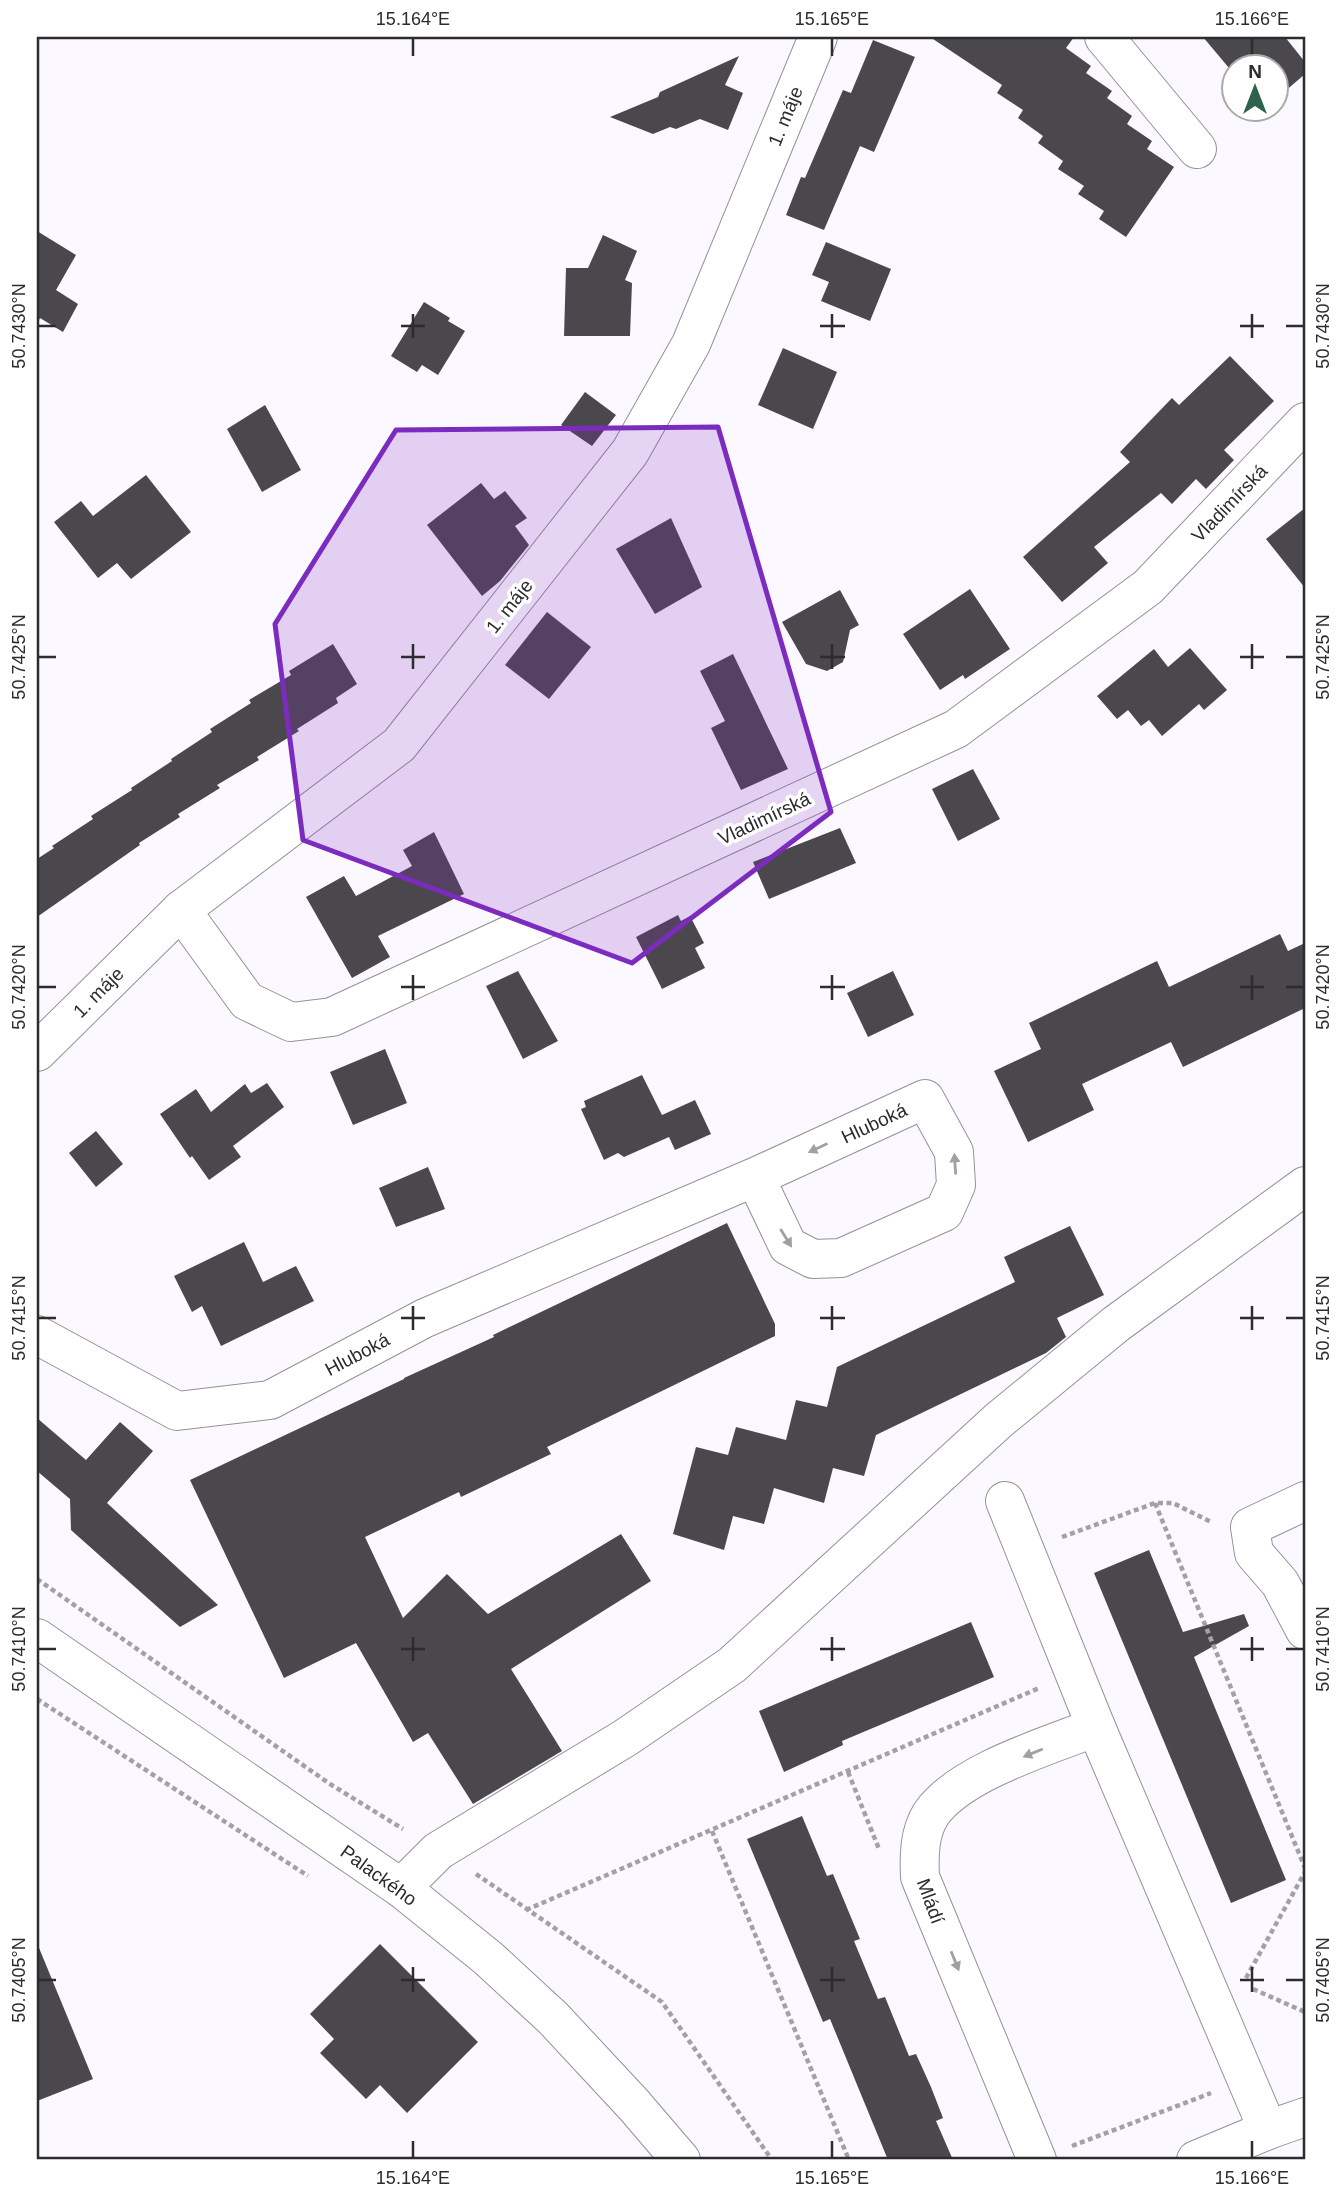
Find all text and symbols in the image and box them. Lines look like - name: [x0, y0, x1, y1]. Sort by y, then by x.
- text: 15.164°E: [376, 9, 450, 29]
- text: 15.165°E: [795, 9, 869, 29]
- text: 15.166°E: [1215, 9, 1289, 29]
- north arrow: [1220, 52, 1290, 122]
- text: N: [1248, 61, 1262, 82]
- street label: 1. máje: [764, 83, 807, 149]
- text: 50.7430°N: [9, 283, 29, 369]
- text: 50.7430°N: [1313, 283, 1333, 369]
- street label: Vladimírská: [1187, 460, 1272, 546]
- street label: 1. máje: [482, 575, 537, 637]
- text: 50.7425°N: [9, 614, 29, 700]
- text: 50.7425°N: [1313, 614, 1333, 700]
- street label: Vladimírská: [715, 788, 814, 849]
- text: 50.7420°N: [9, 944, 29, 1030]
- text: 50.7420°N: [1313, 944, 1333, 1030]
- street label: 1. máje: [69, 963, 128, 1022]
- street label: Hluboká: [838, 1099, 911, 1148]
- one-way arrow: [808, 1142, 828, 1154]
- one-way arrow: [949, 1153, 960, 1175]
- one-way arrow: [779, 1228, 792, 1248]
- text: 50.7415°N: [9, 1275, 29, 1361]
- text: 50.7415°N: [1313, 1275, 1333, 1361]
- street label: Hluboká: [322, 1329, 393, 1380]
- text: 50.7410°N: [9, 1606, 29, 1692]
- text: 50.7410°N: [1313, 1606, 1333, 1692]
- one-way arrow: [1022, 1747, 1043, 1758]
- street label: Palackého: [337, 1841, 421, 1910]
- street label: Mládí: [913, 1876, 949, 1927]
- text: 50.7405°N: [9, 1937, 29, 2023]
- text: 50.7405°N: [1313, 1937, 1333, 2023]
- one-way arrow: [949, 1950, 960, 1971]
- text: 15.164°E: [376, 2168, 450, 2188]
- text: 15.165°E: [795, 2168, 869, 2188]
- text: 15.166°E: [1215, 2168, 1289, 2188]

